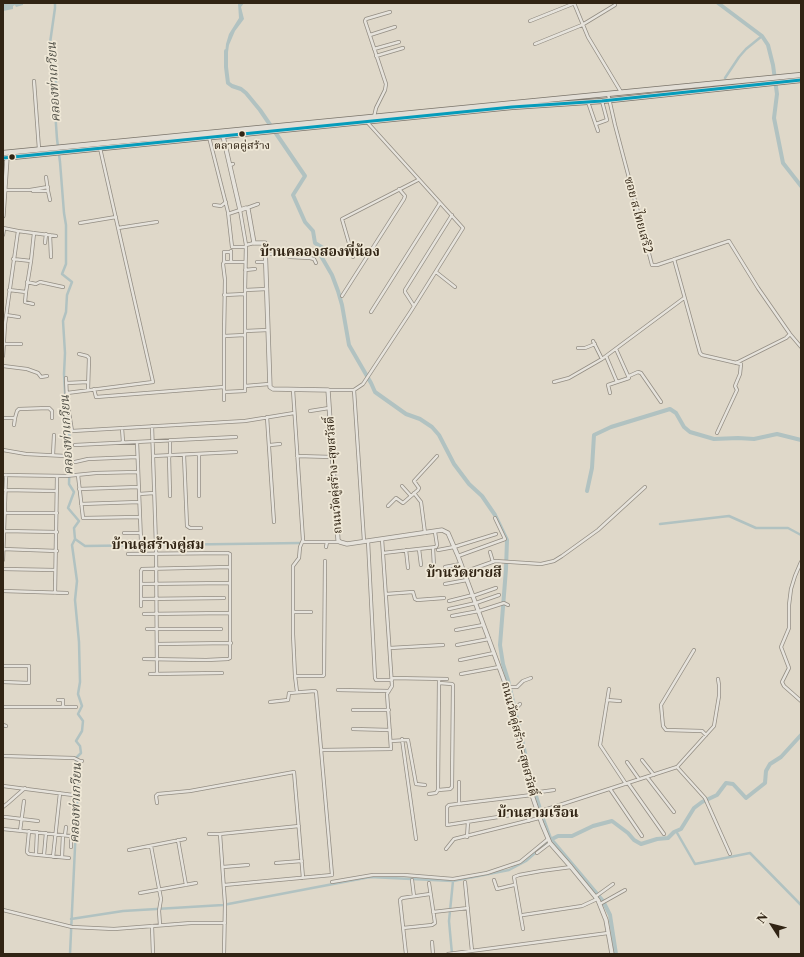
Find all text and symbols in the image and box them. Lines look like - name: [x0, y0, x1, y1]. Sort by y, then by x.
- water label: คลองท่าเกวียน: [44, 41, 64, 123]
- marker: ตลาดคู่สร้าง: [237, 129, 247, 139]
- place label: ตลาดคู่สร้าง: [214, 139, 270, 153]
- unlabelled marker: [7, 152, 17, 162]
- street label: ซอย ส.ไทยเสรี2: [621, 175, 655, 255]
- district label: บ้านคลองสองพี่น้อง: [260, 244, 380, 260]
- water label: คลองท่าเกวียน: [57, 394, 77, 476]
- street label: ถนนวัดคู่สร้าง-สุขสวัสดิ์: [323, 416, 345, 534]
- district label: บ้านคู่สร้างคู่สม: [112, 537, 204, 553]
- district label: บ้านวัดยายสี: [426, 565, 502, 581]
- street label: ถนนวัดคู่สร้าง-สุขสวัสดิ์: [498, 680, 540, 798]
- water label: คลองท่าเกวียน: [67, 763, 85, 843]
- district label: บ้านสามเรือน: [497, 805, 579, 821]
- north arrow: [752, 905, 792, 945]
- text: N: [754, 910, 771, 926]

